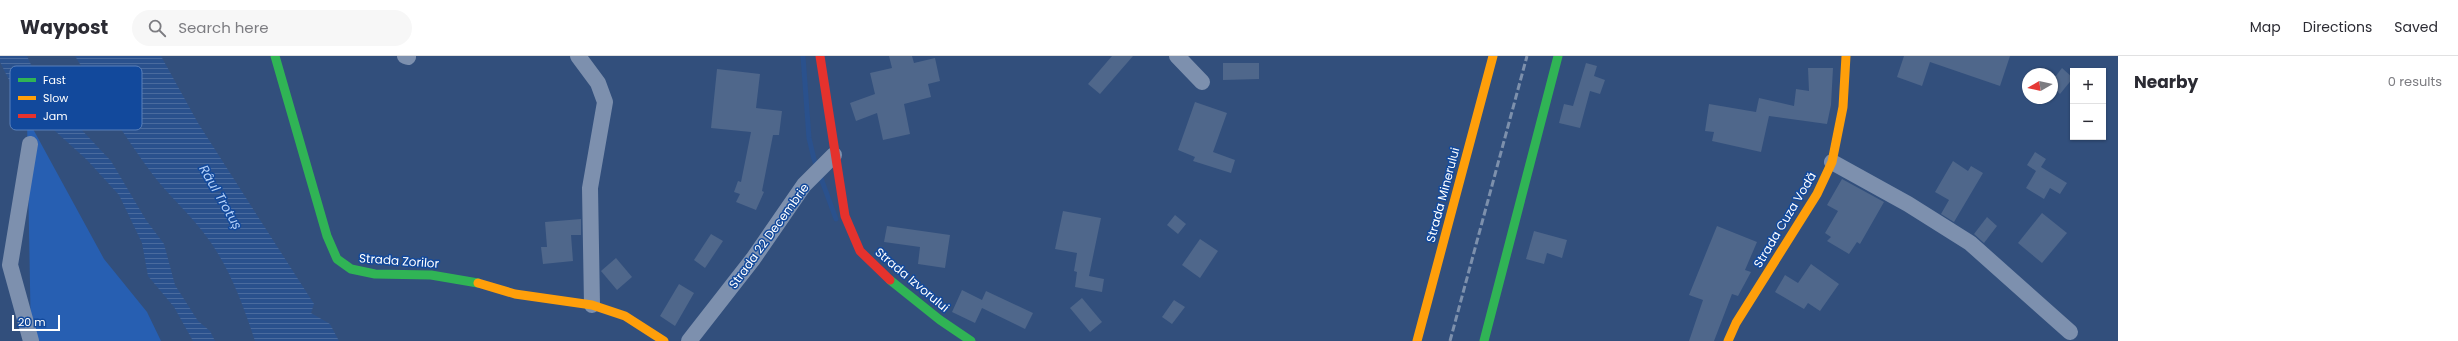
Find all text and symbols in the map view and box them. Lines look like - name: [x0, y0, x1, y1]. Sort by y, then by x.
- search box: [132, 10, 412, 46]
- text: Waypost: [20, 14, 108, 41]
- icon: search: [146, 17, 168, 39]
- text: Search here: [178, 17, 269, 38]
- text: Map: [2250, 17, 2281, 37]
- text: Directions: [2303, 17, 2372, 37]
- text: Saved: [2394, 17, 2438, 37]
- legend: [10, 66, 142, 130]
- north arrow: [2022, 68, 2058, 104]
- map controls: [2070, 68, 2106, 140]
- button: +: [2070, 68, 2106, 104]
- text: Nearby: [2134, 70, 2198, 94]
- text: Fast: [43, 72, 66, 88]
- text: 0 results: [2388, 72, 2442, 91]
- text: Slow: [43, 90, 68, 106]
- button: −: [2070, 104, 2106, 140]
- text: Jam: [43, 108, 68, 124]
- street label: Strada Minerului: [1422, 146, 1463, 244]
- water label: Râul Trotuș: [194, 161, 247, 233]
- street label: Strada Cuza Vodă: [1749, 169, 1820, 271]
- street label: Strada 22 Decembrie: [725, 180, 813, 292]
- street label: Strada Izvorului: [872, 244, 953, 316]
- street label: Strada Zorilor: [358, 249, 440, 272]
- scale bar: [12, 313, 60, 332]
- text: 20 m: [18, 314, 46, 330]

